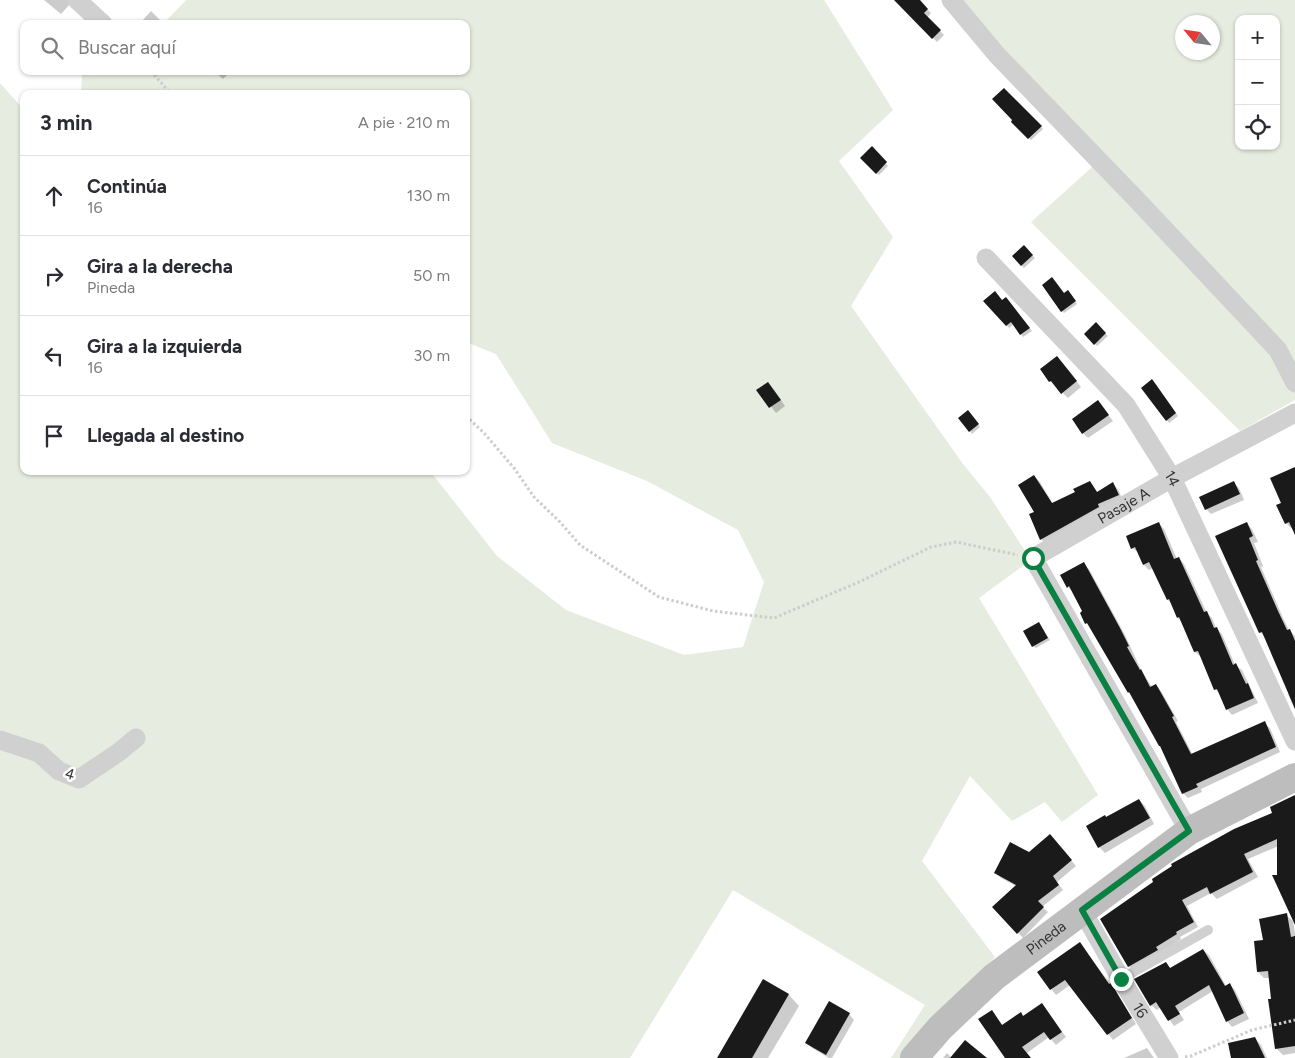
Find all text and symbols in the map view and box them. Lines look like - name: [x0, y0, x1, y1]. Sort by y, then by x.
- north arrow: [1175, 15, 1220, 60]
- map controls: [1235, 15, 1280, 150]
- button: +: [1235, 15, 1280, 60]
- search box: [20, 20, 470, 75]
- icon: search: [38, 34, 66, 62]
- text: Buscar aquí: [78, 36, 176, 59]
- button: −: [1235, 60, 1280, 105]
- button: locate: [1235, 105, 1280, 150]
- text: 3 min: [40, 110, 92, 135]
- text: A pie · 210 m: [358, 113, 450, 132]
- text: Continúa: [87, 175, 167, 198]
- icon: ahead: [40, 182, 68, 210]
- text: 130 m: [407, 186, 450, 205]
- text: 16: [87, 198, 103, 217]
- text: Gira a la derecha: [87, 255, 233, 278]
- icon: right: [40, 262, 68, 290]
- text: 50 m: [413, 266, 450, 285]
- text: Pineda: [87, 278, 135, 297]
- text: Gira a la izquierda: [87, 335, 242, 358]
- icon: left: [40, 342, 68, 370]
- text: 30 m: [413, 346, 450, 365]
- text: 16: [87, 358, 103, 377]
- icon: arrive: [40, 422, 68, 450]
- text: Llegada al destino: [87, 424, 244, 447]
- street label: 14: [1161, 467, 1184, 489]
- street label: Pasaje A: [1094, 484, 1153, 528]
- route start: [1022, 547, 1045, 570]
- street label: 4: [63, 764, 77, 784]
- street label: Pineda: [1023, 917, 1070, 959]
- route end: [1110, 968, 1133, 991]
- street label: 16: [1129, 999, 1152, 1022]

